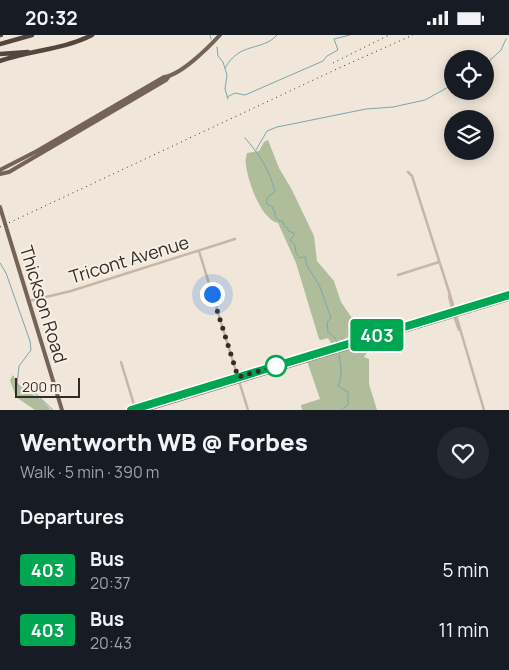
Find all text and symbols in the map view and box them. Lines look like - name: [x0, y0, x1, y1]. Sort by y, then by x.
- text: 20:32: [25, 5, 78, 31]
- map controls: [444, 50, 494, 160]
- button: locate: [444, 50, 494, 100]
- button: layers: [444, 110, 494, 160]
- street label: Tricont Avenue: [66, 229, 192, 289]
- street label: Thickson Road: [15, 242, 73, 366]
- your location: [200, 282, 225, 307]
- line badge: 403: [348, 319, 406, 351]
- text: 403: [360, 323, 394, 347]
- unlabelled marker: [265, 355, 287, 377]
- scale bar: [15, 375, 80, 398]
- text: 200 m: [22, 377, 62, 396]
- text: Wentworth WB @ Forbes: [20, 425, 308, 458]
- button: heart: [437, 427, 489, 479]
- text: Walk · 5 min · 390 m: [20, 461, 159, 483]
- text: Departures: [20, 504, 124, 530]
- text: Bus: [90, 546, 124, 572]
- text: 5 min: [442, 557, 489, 583]
- text: 403: [31, 558, 64, 582]
- text: 20:37: [90, 572, 131, 594]
- text: Bus: [90, 606, 124, 632]
- text: 11 min: [439, 617, 489, 643]
- text: 403: [31, 618, 64, 642]
- text: 20:43: [90, 632, 132, 654]

